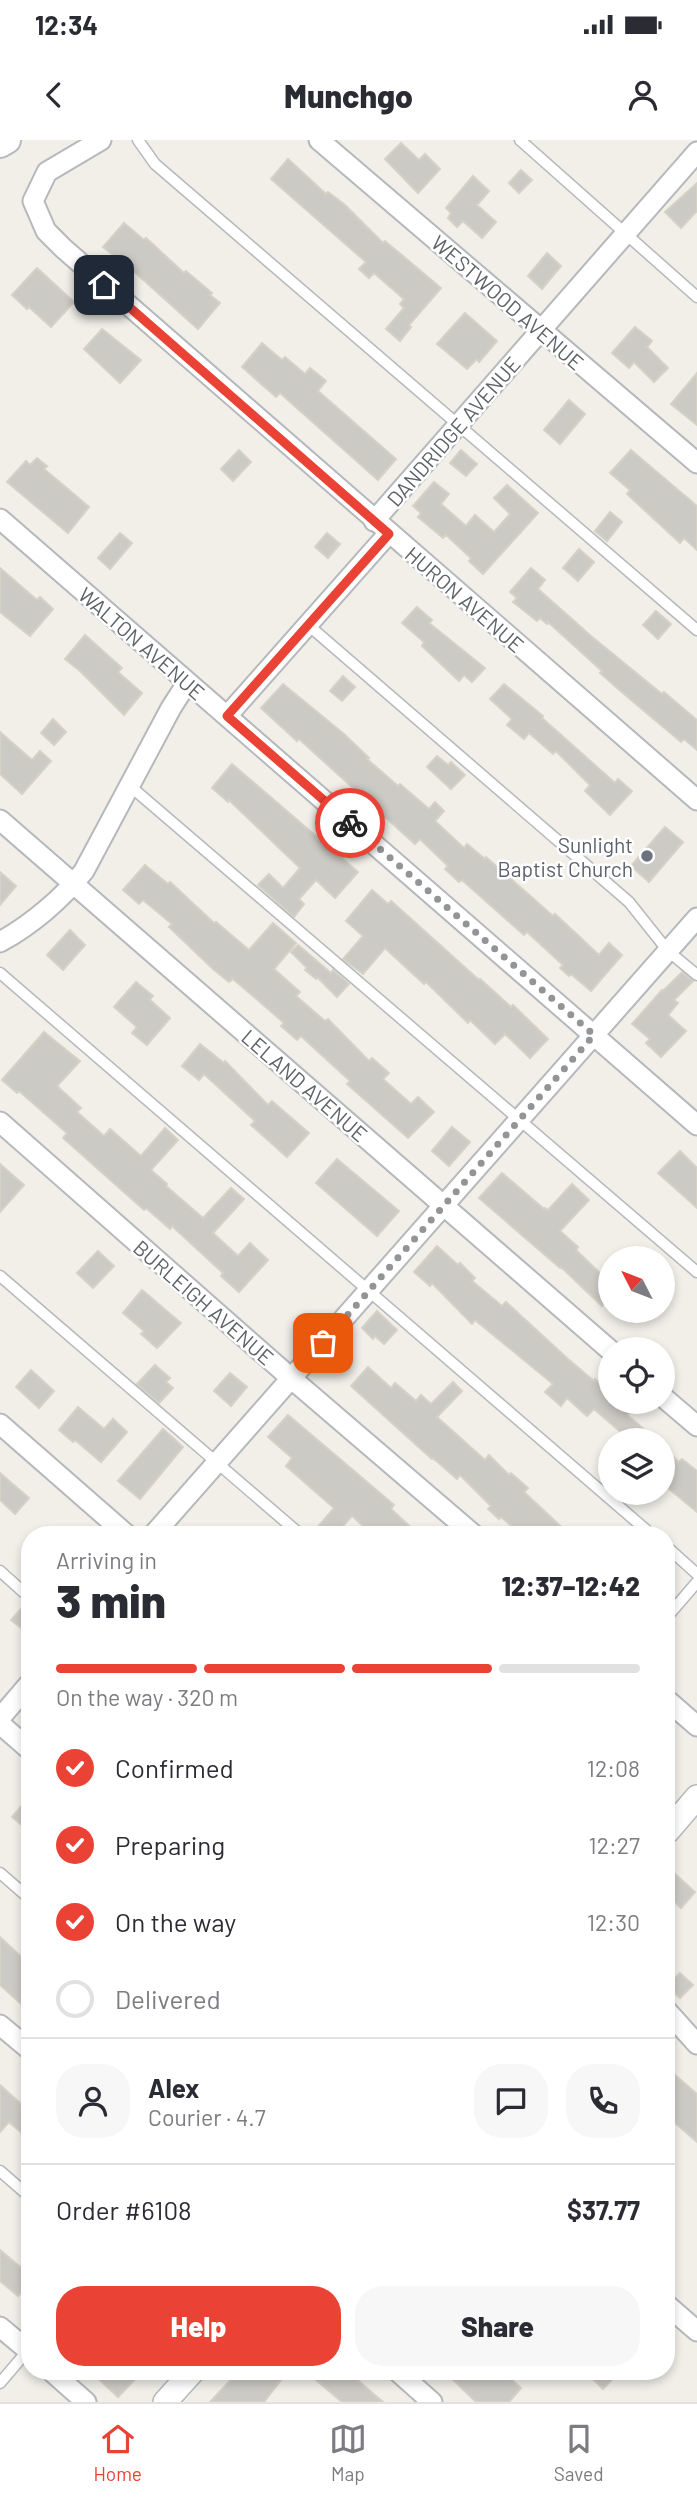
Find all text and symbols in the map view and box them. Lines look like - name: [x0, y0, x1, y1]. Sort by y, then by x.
- text: 12:34: [35, 9, 98, 40]
- icon: back: [35, 76, 73, 114]
- text: Munchgo: [284, 76, 413, 114]
- icon: person: [624, 76, 662, 114]
- street label: WESTWOOD AVENUE: [427, 229, 589, 375]
- pin: [74, 255, 134, 315]
- icon: home: [85, 266, 123, 304]
- street label: DANDRIDGE AVENUE: [381, 351, 525, 511]
- street label: HURON AVENUE: [401, 541, 529, 657]
- street label: WALTON AVENUE: [74, 582, 210, 704]
- courier: [315, 788, 385, 858]
- icon: bike: [331, 804, 369, 842]
- place label: Sunlight Baptist Church: [498, 832, 633, 881]
- marker: Sunlight Baptist Church: [639, 848, 655, 864]
- street label: LELAND AVENUE: [237, 1024, 373, 1146]
- street label: BURLEIGH AVENUE: [129, 1234, 279, 1370]
- north arrow: [598, 1246, 676, 1323]
- map controls: [598, 1246, 675, 1505]
- pin: [293, 1313, 353, 1373]
- icon: bag: [304, 1324, 342, 1362]
- button: locate: [598, 1337, 675, 1414]
- button: layers: [598, 1428, 675, 1505]
- text: Arriving in: [56, 1546, 157, 1574]
- text: 12:37–12:42: [502, 1570, 640, 1601]
- text: 3 min: [56, 1572, 166, 1627]
- text: On the way · 320 m: [56, 1683, 238, 1711]
- icon: check: [56, 1749, 94, 1787]
- text: Confirmed: [115, 1752, 234, 1783]
- text: 12:08: [587, 1754, 640, 1782]
- icon: check: [56, 1826, 94, 1864]
- text: Preparing: [115, 1829, 225, 1860]
- text: 12:27: [589, 1831, 640, 1859]
- icon: check: [56, 1903, 94, 1941]
- text: On the way: [115, 1906, 236, 1937]
- text: 12:30: [587, 1908, 640, 1936]
- text: Delivered: [115, 1983, 221, 2014]
- button: person: [56, 2064, 130, 2138]
- button: chat: [474, 2064, 548, 2138]
- button: phone: [566, 2064, 640, 2138]
- text: Alex: [148, 2072, 199, 2103]
- text: Courier · 4.7: [148, 2103, 266, 2131]
- text: Order #6108: [56, 2194, 192, 2225]
- text: $37.77: [567, 2194, 640, 2225]
- button: Help: [56, 2286, 341, 2366]
- button: Share: [355, 2286, 640, 2366]
- tab: Home: [93, 2420, 142, 2485]
- tab: Map: [329, 2420, 367, 2485]
- tab: Saved: [554, 2420, 604, 2485]

